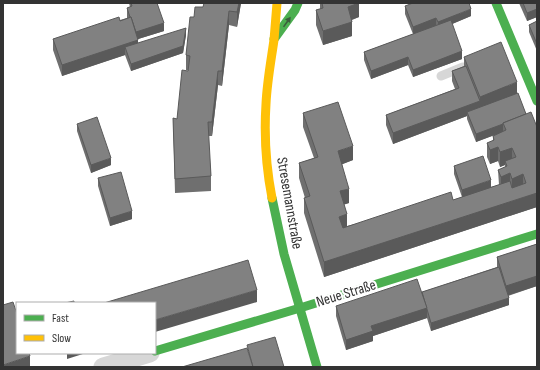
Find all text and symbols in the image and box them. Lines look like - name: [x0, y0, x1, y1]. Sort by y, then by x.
- one-way arrow: [283, 16, 291, 27]
- street label: Stresemannstraße: [272, 156, 307, 250]
- street label: Neue Straße: [314, 275, 378, 312]
- legend: [16, 302, 156, 354]
- text: Fast: [52, 311, 69, 326]
- text: Slow: [52, 331, 71, 346]

